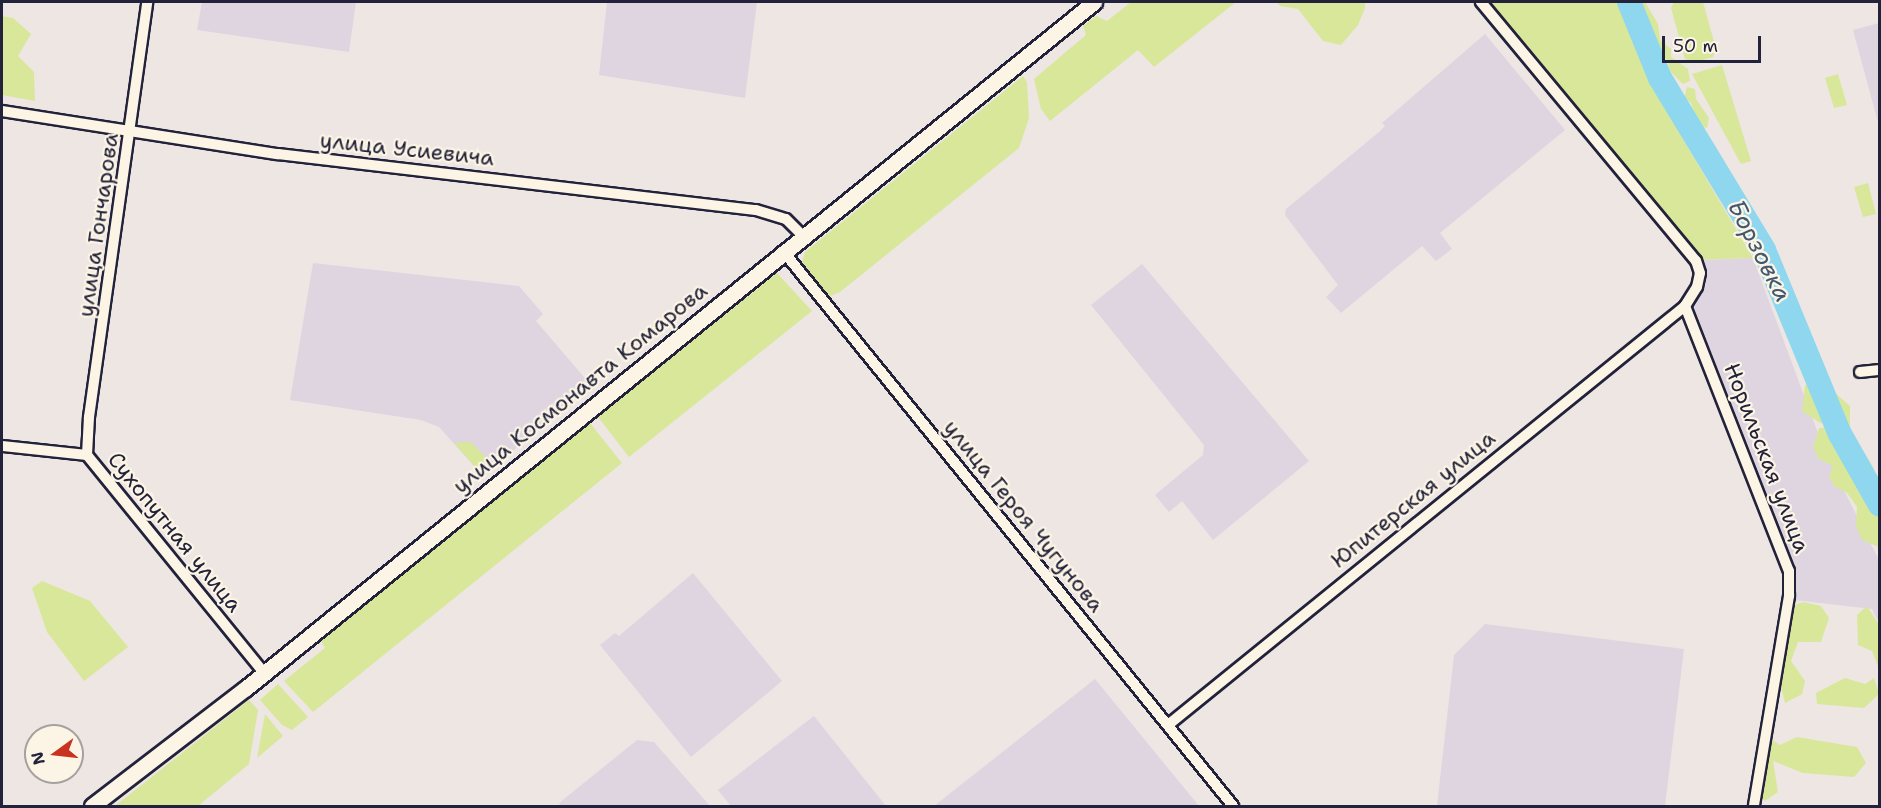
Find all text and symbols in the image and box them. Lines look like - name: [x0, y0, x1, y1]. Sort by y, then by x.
- scale bar: [1665, 24, 1764, 62]
- text: 50 m: [1673, 34, 1718, 58]
- street label: улица Усиевича: [319, 127, 495, 171]
- street label: улица Гончарова: [72, 131, 124, 319]
- water label: Борзовка: [1721, 195, 1797, 307]
- street label: улица Космонавта Комарова: [448, 277, 712, 499]
- street label: Норильская улица: [1719, 359, 1815, 557]
- street label: улица Героя Чугунова: [938, 415, 1110, 617]
- street label: Юпитерская улица: [1326, 425, 1500, 573]
- street label: Сухопутная улица: [102, 447, 248, 617]
- north arrow: [24, 724, 84, 784]
- text: N: [26, 749, 50, 767]

